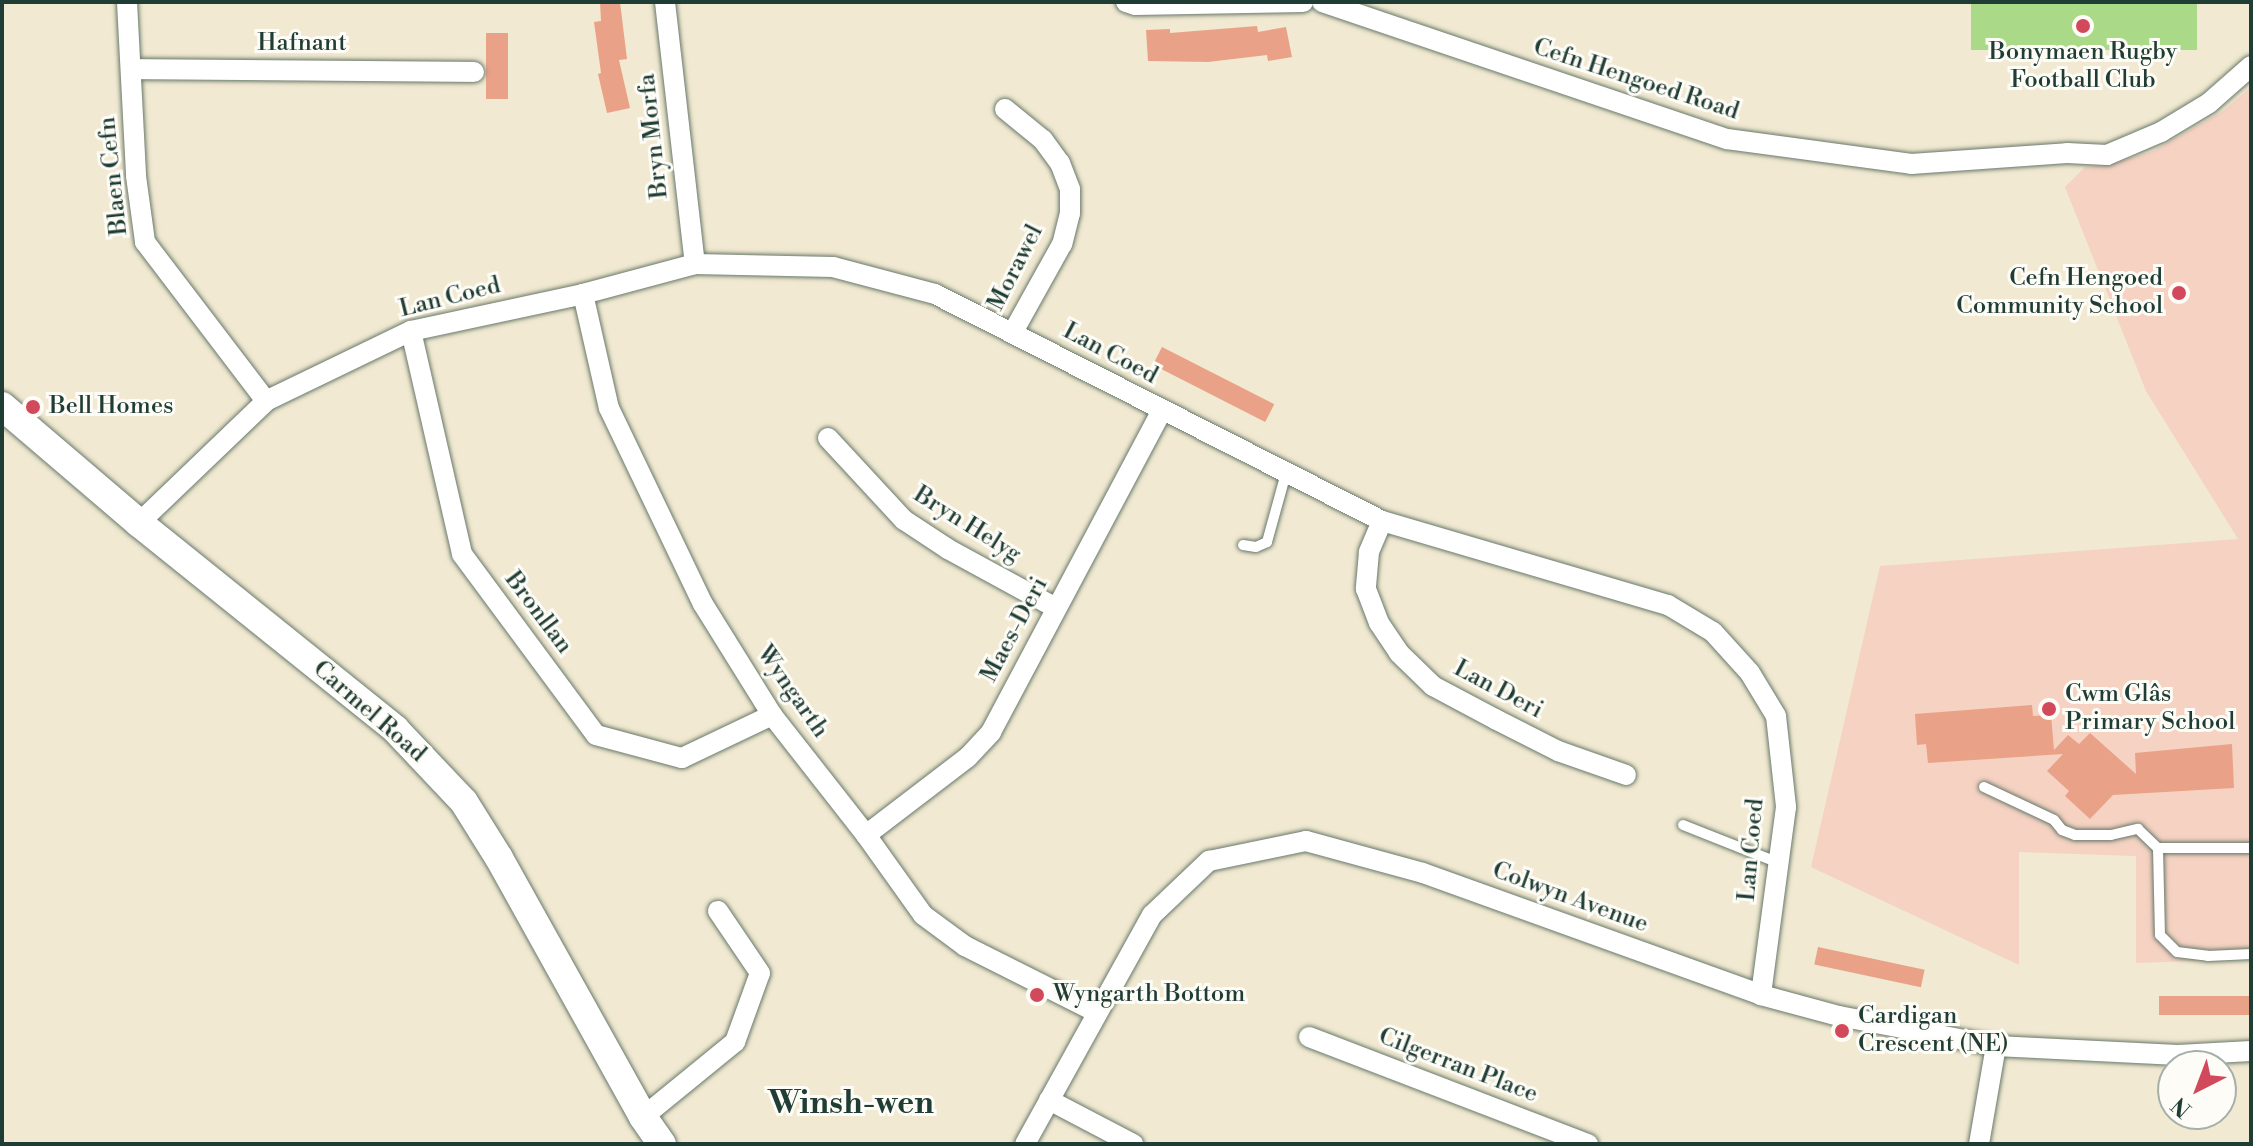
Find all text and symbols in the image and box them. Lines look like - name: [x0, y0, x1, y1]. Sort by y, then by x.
- marker: Bonymaen Rugby Football Club: [2074, 17, 2092, 35]
- street label: Hafnant: [257, 30, 347, 58]
- street label: Cefn Hengoed Road: [1530, 33, 1742, 127]
- place label: Bonymaen Rugby Football Club: [1989, 39, 2177, 95]
- street label: Bryn Morfa: [633, 72, 675, 200]
- street label: Blaen Cefn: [93, 115, 135, 237]
- street label: Morawel: [982, 220, 1050, 316]
- place label: Cefn Hengoed Community School: [1956, 265, 2163, 321]
- street label: Lan Coed: [397, 272, 503, 324]
- marker: Cefn Hengoed Community School: [2170, 284, 2188, 302]
- street label: Lan Coed: [1058, 317, 1162, 391]
- place label: Bell Homes: [49, 393, 174, 421]
- marker: Bell Homes: [24, 398, 42, 416]
- street label: Bryn Helyg: [908, 481, 1026, 569]
- street label: Bronllan: [498, 566, 578, 660]
- street label: Maes-Deri: [975, 572, 1055, 688]
- street label: Wyngarth: [750, 640, 834, 744]
- street label: Carmel Road: [307, 655, 431, 769]
- street label: Lan Deri: [1448, 655, 1548, 725]
- place label: Cwm Glâs Primary School: [2065, 681, 2235, 737]
- marker: Cwm Glâs Primary School: [2040, 700, 2058, 718]
- street label: Lan Coed: [1733, 797, 1771, 903]
- street label: Colwyn Avenue: [1488, 856, 1652, 940]
- place label: Wyngarth Bottom: [1053, 981, 1245, 1009]
- marker: Wyngarth Bottom: [1028, 986, 1046, 1004]
- place label: Cardigan Crescent (NE): [1858, 1003, 2009, 1059]
- street label: Cilgerran Place: [1374, 1022, 1542, 1110]
- marker: Cardigan Crescent (NE): [1833, 1022, 1851, 1040]
- north arrow: [2157, 1050, 2237, 1130]
- district label: Winsh-wen: [768, 1084, 934, 1122]
- text: N: [2166, 1091, 2197, 1123]

